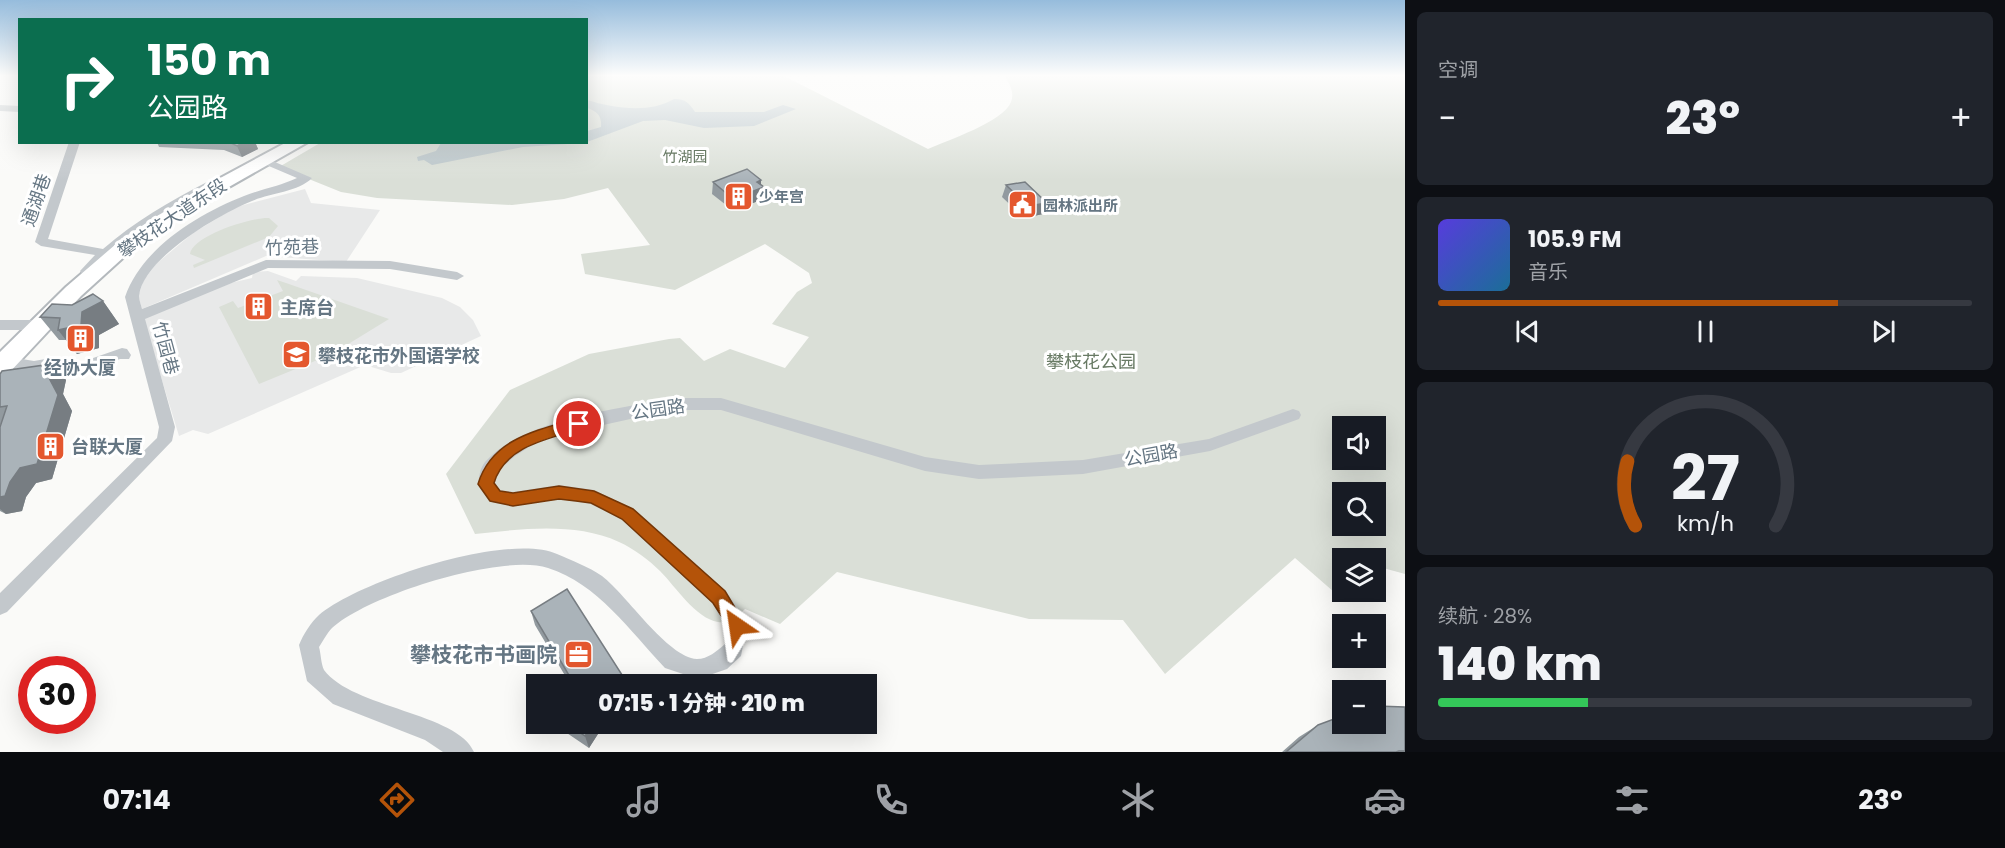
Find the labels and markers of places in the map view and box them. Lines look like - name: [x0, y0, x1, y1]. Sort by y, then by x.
- building icon: 少年宫: [722, 180, 754, 212]
- place label: 少年宫: [759, 186, 804, 207]
- public building icon: 园林派出所: [1006, 189, 1038, 221]
- place label: 园林派出所: [1043, 195, 1118, 216]
- building icon: 主席台: [243, 291, 275, 323]
- place label: 主席台: [280, 295, 334, 320]
- building icon: 经协大厦: [64, 322, 96, 354]
- school or university icon: 攀枝花市外国语学校: [281, 339, 313, 371]
- place label: 攀枝花市外国语学校: [318, 343, 480, 368]
- place label: 经协大厦: [44, 355, 116, 380]
- pin: [553, 398, 604, 449]
- building icon: 台联大厦: [34, 430, 66, 462]
- place label: 台联大厦: [71, 434, 143, 459]
- office icon: 攀枝花市书画院: [562, 638, 594, 670]
- place label: 攀枝花市书画院: [410, 640, 557, 669]

